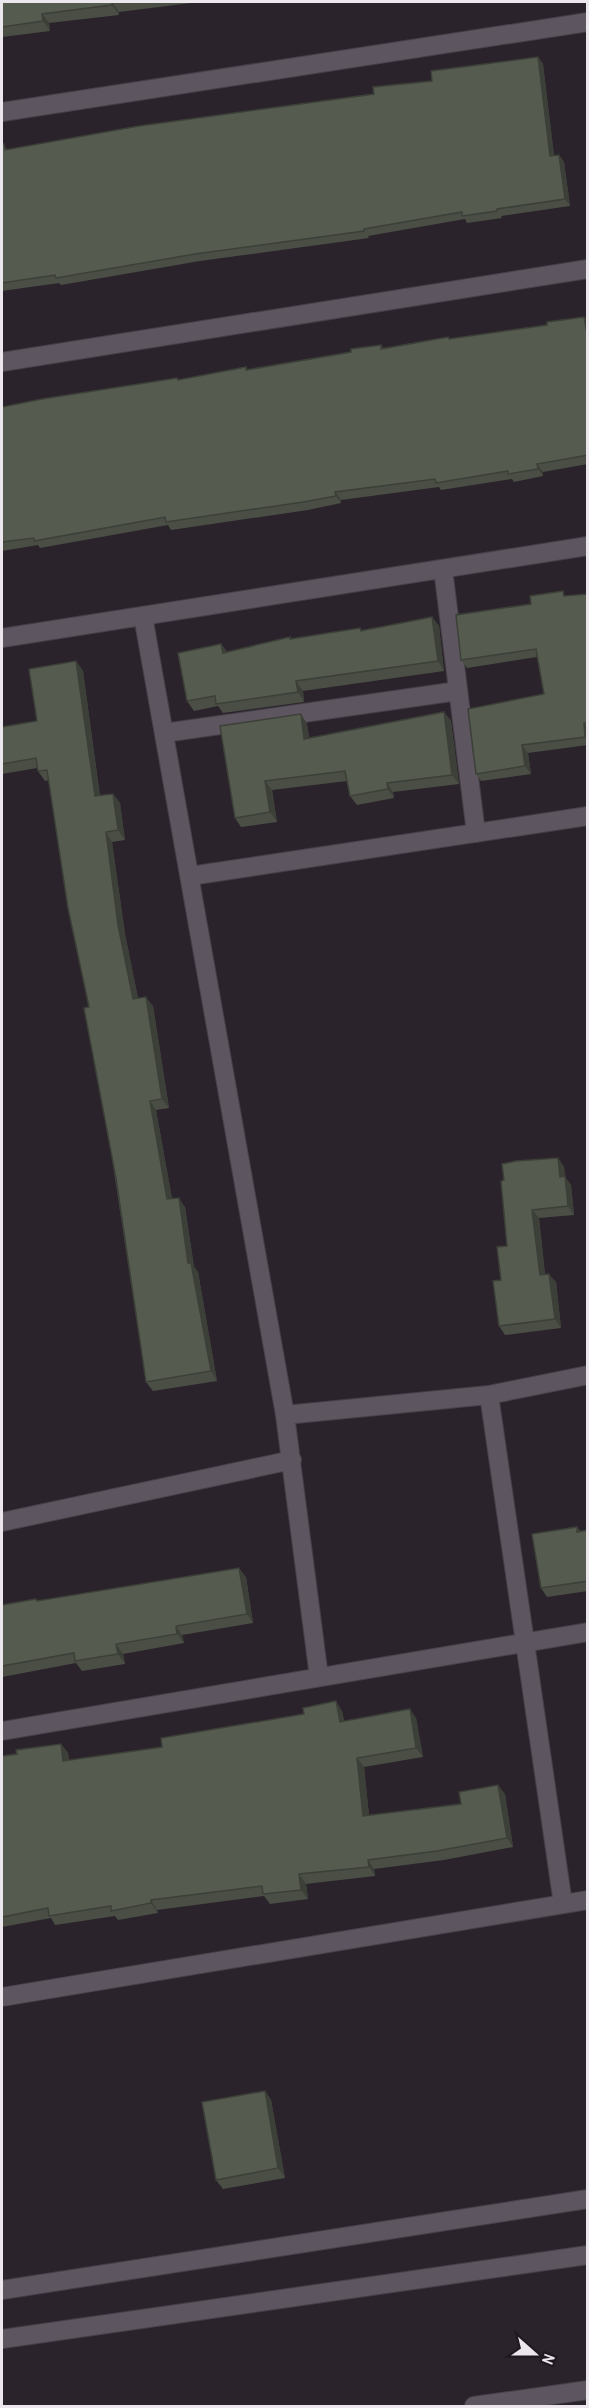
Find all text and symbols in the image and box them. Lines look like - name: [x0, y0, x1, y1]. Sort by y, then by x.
- north arrow: [505, 2324, 565, 2384]
- text: N: [537, 2351, 561, 2368]

